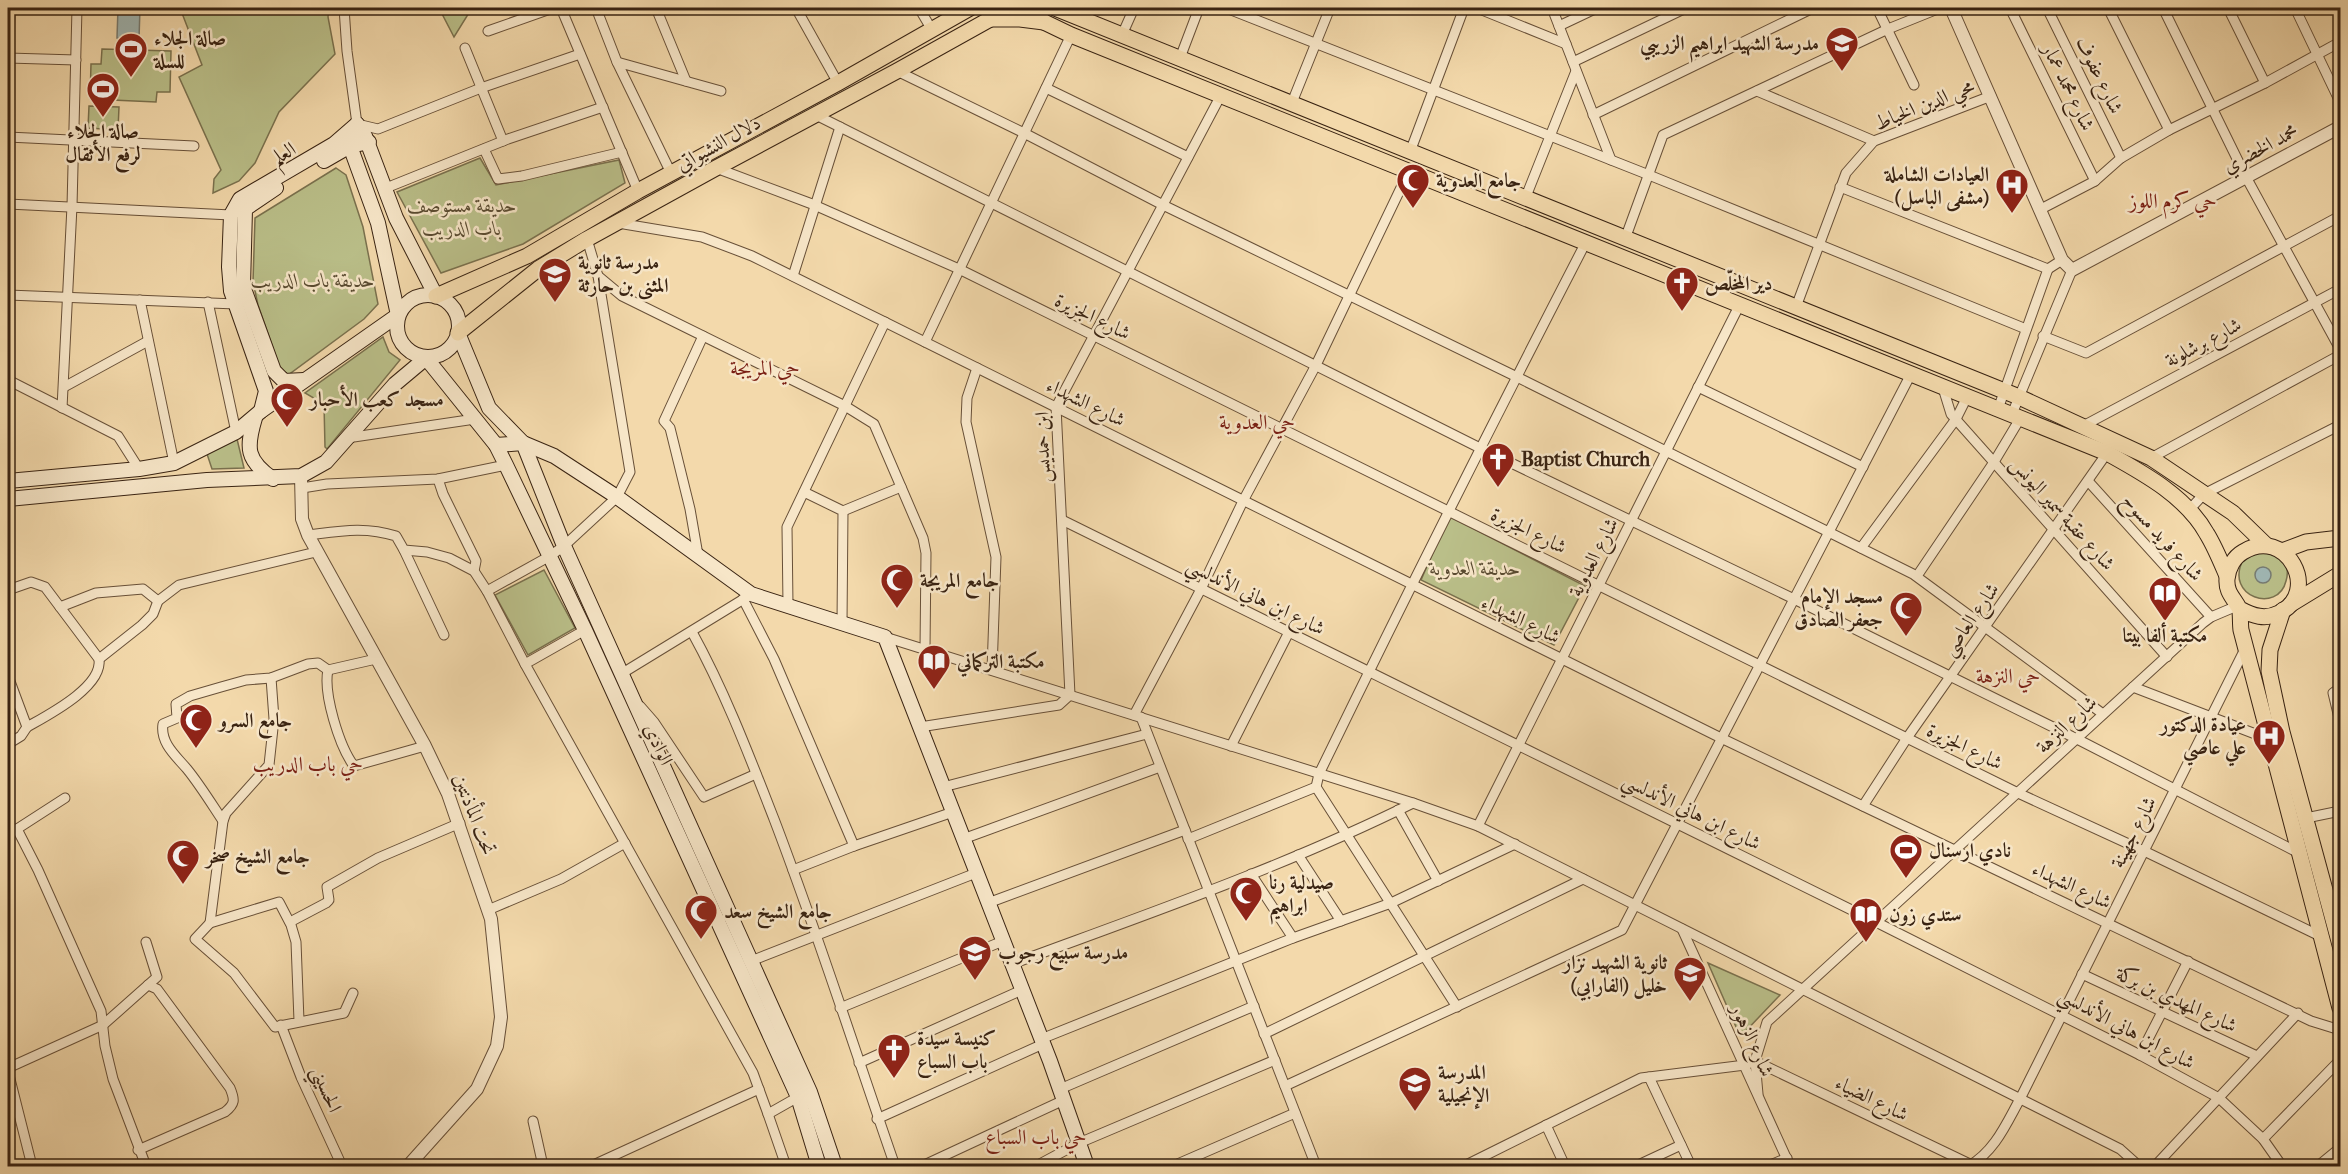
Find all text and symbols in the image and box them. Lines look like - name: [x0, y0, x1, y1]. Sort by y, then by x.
- school or university icon: مدرسة الشهيد ابراهيم الزريبي: [1824, 25, 1860, 72]
- place label: صالة الجلاء للسلة: [152, 27, 226, 73]
- sports icon: صالة الجلاء للسلة: [113, 31, 149, 78]
- place label: مدرسة الشهيد ابراهيم الزريبي: [1640, 32, 1819, 63]
- street label: شارع عفوف: [2066, 33, 2128, 120]
- street label: شارع محمد عمار: [2031, 38, 2099, 137]
- sports icon: صالة الجلاء لرفع الأثقال: [85, 71, 121, 118]
- street label: محي الدين الخياط: [1871, 74, 1980, 141]
- street label: دلال النشيواتي: [672, 111, 766, 180]
- street label: محمد الخضري: [2219, 119, 2304, 181]
- place label: صالة الجلاء لرفع الأثقال: [65, 120, 141, 173]
- street label: العلم: [267, 137, 304, 177]
- mosque icon: جامع العدوية: [1395, 162, 1431, 209]
- place label: العيادات الشاملة (مشفى الباسل): [1883, 163, 1989, 212]
- hospital icon: العيادات الشاملة (مشفى الباسل): [1994, 167, 2030, 214]
- place label: جامع العدوية: [1436, 169, 1521, 199]
- district label: حي كرم اللوز: [2127, 189, 2217, 219]
- park label: حديقة مستوصف باب الدريب: [407, 194, 517, 241]
- place label: مدرسة ثانوية المثنى بن حارثة: [578, 251, 669, 300]
- school or university icon: مدرسة ثانوية المثنى بن حارثة: [537, 256, 573, 303]
- church icon: دير المخلّص: [1664, 265, 1700, 312]
- park label: حديقة باب الدريب: [251, 269, 375, 293]
- place label: دير المخلّص: [1705, 269, 1773, 296]
- street label: شارع الجزيرة: [1049, 288, 1134, 350]
- street label: شارع برشلونة: [2161, 313, 2248, 377]
- district label: حي المريجة: [730, 356, 800, 385]
- street label: شارع الشهداء: [1040, 373, 1129, 437]
- mosque icon: مسجد كعب الأحبار: [269, 381, 305, 428]
- place label: مسجد كعب الأحبار: [308, 384, 444, 412]
- district label: حي العدوية: [1219, 410, 1295, 439]
- street label: ابن حمديس: [1030, 411, 1057, 483]
- church icon: Baptist Church: [1480, 441, 1516, 488]
- place label: Baptist Church: [1521, 448, 1651, 471]
- street label: شارع عقبة سمير اليونس: [2001, 452, 2120, 579]
- street label: شارع فريد مسوح: [2113, 489, 2208, 590]
- street label: شارع الجزيرة: [1485, 502, 1570, 564]
- street label: شارع العدوية: [1564, 514, 1628, 603]
- street label: شارع ابن هاني الأندلسي: [1180, 549, 1330, 646]
- park label: حديقة العدوية: [1427, 557, 1521, 581]
- mosque icon: جامع المريجة: [879, 562, 915, 609]
- place label: جامع المريجة: [920, 569, 999, 599]
- library icon: مكتبة ألفا بيتا: [2147, 575, 2183, 622]
- street label: شارع العاصي: [1937, 578, 2010, 664]
- place label: مسجد الإمام جعفر الصادق: [1794, 585, 1883, 632]
- street label: شارع الشهداء: [1475, 590, 1564, 654]
- mosque icon: مسجد الإمام جعفر الصادق: [1888, 590, 1924, 637]
- place label: مكتبة ألفا بيتا: [2123, 622, 2207, 647]
- library icon: مكتبة التركماني: [916, 643, 952, 690]
- place label: مكتبة التركماني: [956, 650, 1045, 677]
- district label: حي النزهة: [1976, 664, 2040, 693]
- street label: شارع النزهة: [2031, 691, 2106, 763]
- mosque icon: جامع السرو: [178, 702, 214, 749]
- place label: جامع السرو: [217, 709, 292, 739]
- place label: عيادة الدكتور علي عاصي: [2158, 713, 2246, 767]
- street label: شارع الجزيرة: [1921, 718, 2006, 780]
- hospital icon: عيادة الدكتور علي عاصي: [2251, 718, 2287, 765]
- street label: الوادي: [636, 720, 678, 770]
- district label: حي باب الدريب: [253, 752, 363, 781]
- street label: شارع ابن هاني الأندلسي: [1616, 764, 1766, 861]
- street label: تحت المأذنتين: [449, 769, 503, 858]
- street label: شارع جهينة: [2106, 793, 2167, 875]
- sports icon: نادي ارسنال: [1888, 832, 1924, 879]
- mosque icon: جامع الشيخ صخر: [165, 838, 201, 885]
- place label: نادي ارسنال: [1929, 839, 2011, 867]
- place label: جامع الشيخ صخر: [204, 845, 310, 875]
- street label: شارع الشهداء: [2026, 857, 2115, 919]
- place label: صيدلية رنا ابراهيم: [1269, 871, 1334, 925]
- mosque icon: صيدلية رنا ابراهيم: [1228, 875, 1264, 922]
- mosque icon: جامع الشيخ سعد: [683, 893, 719, 940]
- library icon: ستدي زون: [1848, 896, 1884, 943]
- place label: جامع الشيخ سعد: [724, 900, 832, 930]
- place label: ستدي زون: [1889, 903, 1962, 931]
- school or university icon: مدرسة سبيع رجوب: [957, 934, 993, 981]
- place label: مدرسة سبيع رجوب: [998, 941, 1128, 971]
- place label: ثانوية الشهيد نزار خليل (الفارابي): [1561, 951, 1668, 1001]
- school or university icon: ثانوية الشهيد نزار خليل (الفارابي): [1672, 955, 1708, 1002]
- street label: شارع المهدي بن بركة: [2109, 960, 2241, 1043]
- street label: شارع ابن هاني الأندلسي: [2051, 979, 2201, 1080]
- street label: شارع الزهور: [1720, 998, 1779, 1083]
- place label: كنيسة سيدة باب السباع: [917, 1027, 996, 1078]
- church icon: كنيسة سيدة باب السباع: [876, 1032, 912, 1079]
- place label: المدرسة الإنجيلية: [1438, 1061, 1489, 1110]
- street label: الحسيني: [300, 1063, 346, 1118]
- school or university icon: المدرسة الإنجيلية: [1397, 1065, 1433, 1112]
- street label: شارع الضياء: [1829, 1071, 1912, 1131]
- district label: حي باب السباع: [985, 1125, 1087, 1155]

